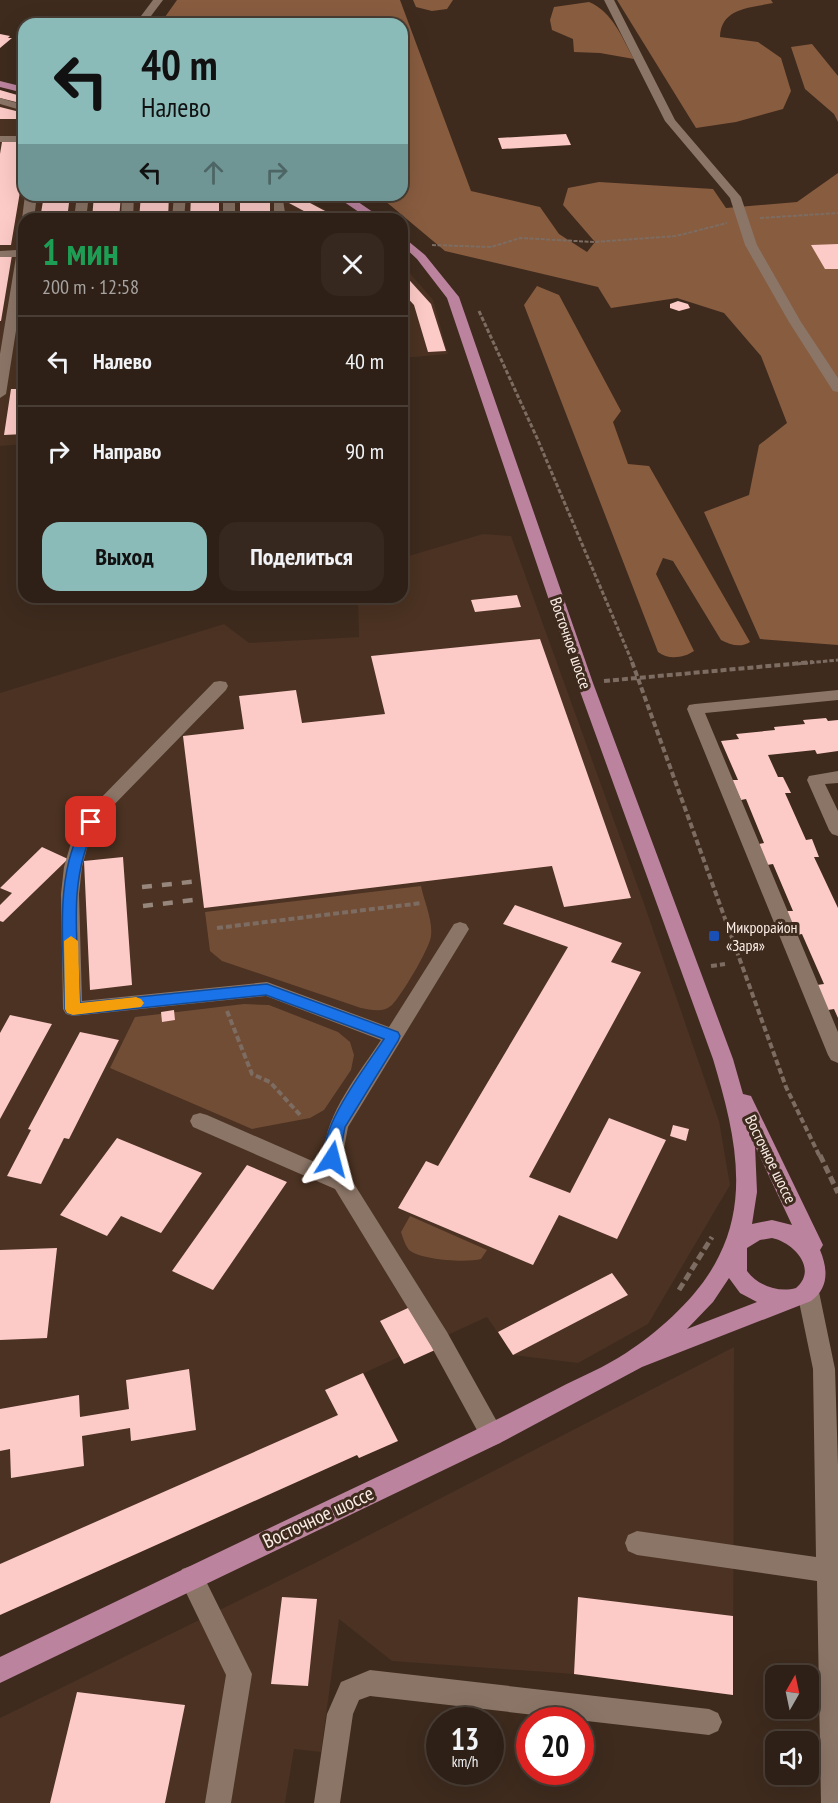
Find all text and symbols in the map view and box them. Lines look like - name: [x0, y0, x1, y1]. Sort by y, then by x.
- text: 40 m: [141, 37, 218, 92]
- icon: left: [42, 42, 120, 120]
- text: Налево: [141, 90, 211, 124]
- icon: left: [134, 156, 167, 189]
- icon: ahead: [197, 156, 230, 189]
- icon: right: [260, 156, 293, 189]
- text: 1 мин: [42, 228, 119, 275]
- button: close: [321, 233, 384, 296]
- text: 200 m · 12:58: [42, 274, 139, 300]
- icon: left: [42, 345, 75, 378]
- text: Налево: [93, 347, 152, 375]
- text: 40 m: [345, 347, 384, 375]
- icon: right: [42, 435, 75, 468]
- text: Направо: [93, 437, 161, 465]
- text: 90 m: [345, 437, 384, 465]
- button: Выход: [42, 522, 207, 591]
- button: Поделиться: [219, 522, 384, 591]
- street label: Восточное шоссе: [546, 594, 596, 692]
- pin: [65, 796, 116, 847]
- icon: arrive: [74, 805, 107, 838]
- place label: Микрорайон «Заря»: [726, 917, 798, 955]
- marker: Микрорайон «Заря»: [707, 929, 721, 943]
- street label: Восточное шоссе: [741, 1112, 801, 1206]
- position arrow: [300, 1127, 364, 1191]
- street label: Восточное шоссе: [258, 1480, 378, 1554]
- north arrow: [765, 1665, 819, 1719]
- map controls: [765, 1665, 819, 1785]
- speed limit sign: 20: [516, 1707, 594, 1785]
- text: 13: [451, 1719, 479, 1758]
- button: sound: [765, 1731, 819, 1785]
- text: km/h: [452, 1752, 478, 1771]

